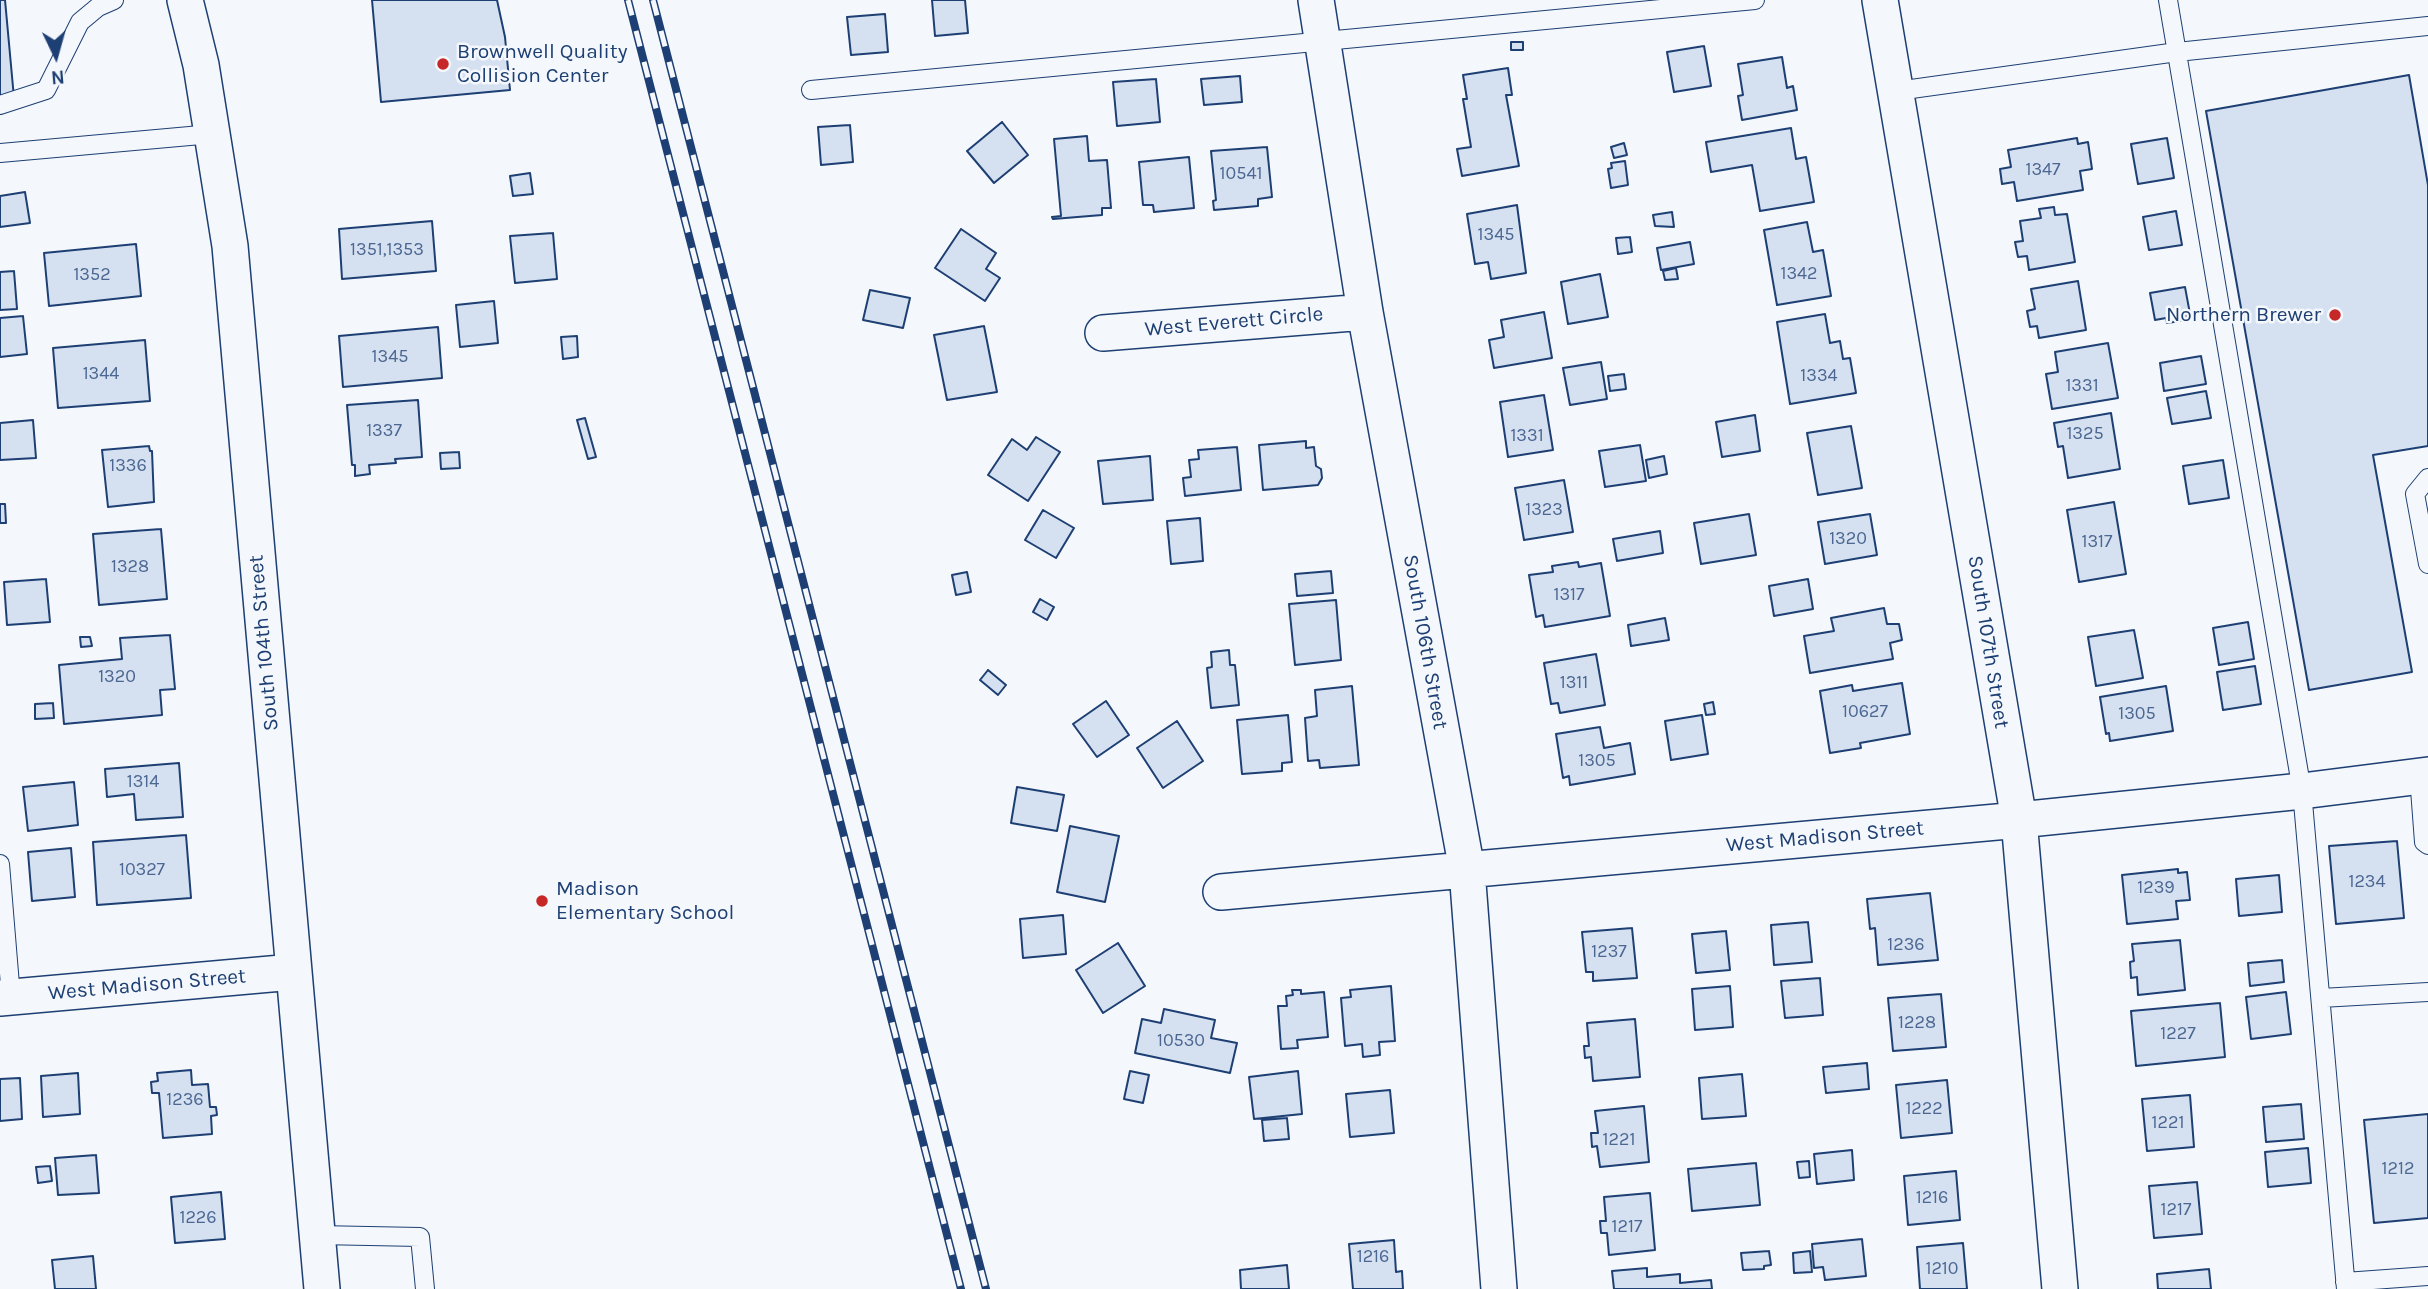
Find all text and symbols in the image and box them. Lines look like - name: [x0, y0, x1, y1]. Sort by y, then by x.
- north arrow: [21, 21, 91, 91]
- place label: Brownwell Quality Collision Center: [457, 39, 628, 89]
- marker: Brownwell Quality Collision Center: [435, 56, 451, 72]
- text: N: [50, 65, 66, 88]
- house number: 1347: [2025, 159, 2061, 181]
- house number: 10541: [1220, 163, 1262, 185]
- house number: 1345: [1478, 224, 1514, 246]
- house number: 1351,1353: [350, 239, 424, 261]
- house number: 1342: [1780, 263, 1818, 285]
- house number: 1352: [73, 264, 111, 286]
- street label: West Everett Circle: [1144, 302, 1324, 342]
- place label: Northern Brewer: [2166, 302, 2321, 328]
- marker: Northern Brewer: [2327, 307, 2343, 323]
- house number: 1345: [372, 346, 408, 368]
- house number: 1344: [83, 363, 119, 385]
- house number: 1334: [1800, 365, 1838, 387]
- house number: 1331: [2065, 375, 2099, 397]
- house number: 1337: [366, 420, 402, 442]
- house number: 1325: [2066, 423, 2104, 445]
- house number: 1331: [1510, 425, 1544, 447]
- house number: 1336: [109, 455, 147, 477]
- house number: 1323: [1525, 499, 1563, 521]
- house number: 1320: [1829, 528, 1867, 550]
- house number: 1317: [2082, 531, 2112, 553]
- street label: South 106th Street: [1397, 553, 1453, 731]
- street label: South 104th Street: [244, 554, 284, 732]
- street label: South 107th Street: [1962, 554, 2014, 730]
- house number: 1328: [111, 556, 149, 578]
- house number: 1317: [1554, 584, 1584, 606]
- house number: 1320: [98, 666, 136, 688]
- house number: 1311: [1560, 672, 1588, 694]
- house number: 10627: [1842, 701, 1888, 723]
- house number: 1305: [2118, 703, 2156, 725]
- house number: 1305: [1578, 750, 1616, 772]
- house number: 1314: [127, 771, 159, 793]
- street label: West Madison Street: [1725, 816, 1925, 858]
- house number: 10327: [119, 859, 165, 881]
- house number: 1234: [2348, 871, 2386, 893]
- place label: Madison Elementary School: [556, 876, 734, 926]
- house number: 1239: [2137, 877, 2175, 899]
- marker: Madison Elementary School: [534, 893, 550, 909]
- house number: 1236: [1887, 934, 1925, 956]
- house number: 1237: [1591, 941, 1627, 963]
- street label: West Madison Street: [47, 964, 247, 1006]
- house number: 1228: [1898, 1012, 1936, 1034]
- house number: 1227: [2160, 1023, 2196, 1045]
- house number: 10530: [1157, 1030, 1205, 1052]
- house number: 1236: [166, 1089, 204, 1111]
- house number: 1222: [1905, 1098, 1943, 1120]
- house number: 1221: [2152, 1112, 2184, 1134]
- house number: 1221: [1603, 1129, 1635, 1151]
- house number: 1212: [2382, 1158, 2414, 1180]
- house number: 1216: [1916, 1187, 1948, 1209]
- house number: 1217: [2161, 1199, 2191, 1221]
- house number: 1226: [179, 1207, 217, 1229]
- house number: 1217: [1612, 1216, 1642, 1238]
- house number: 1216: [1357, 1246, 1389, 1268]
- house number: 1210: [1925, 1258, 1959, 1280]

